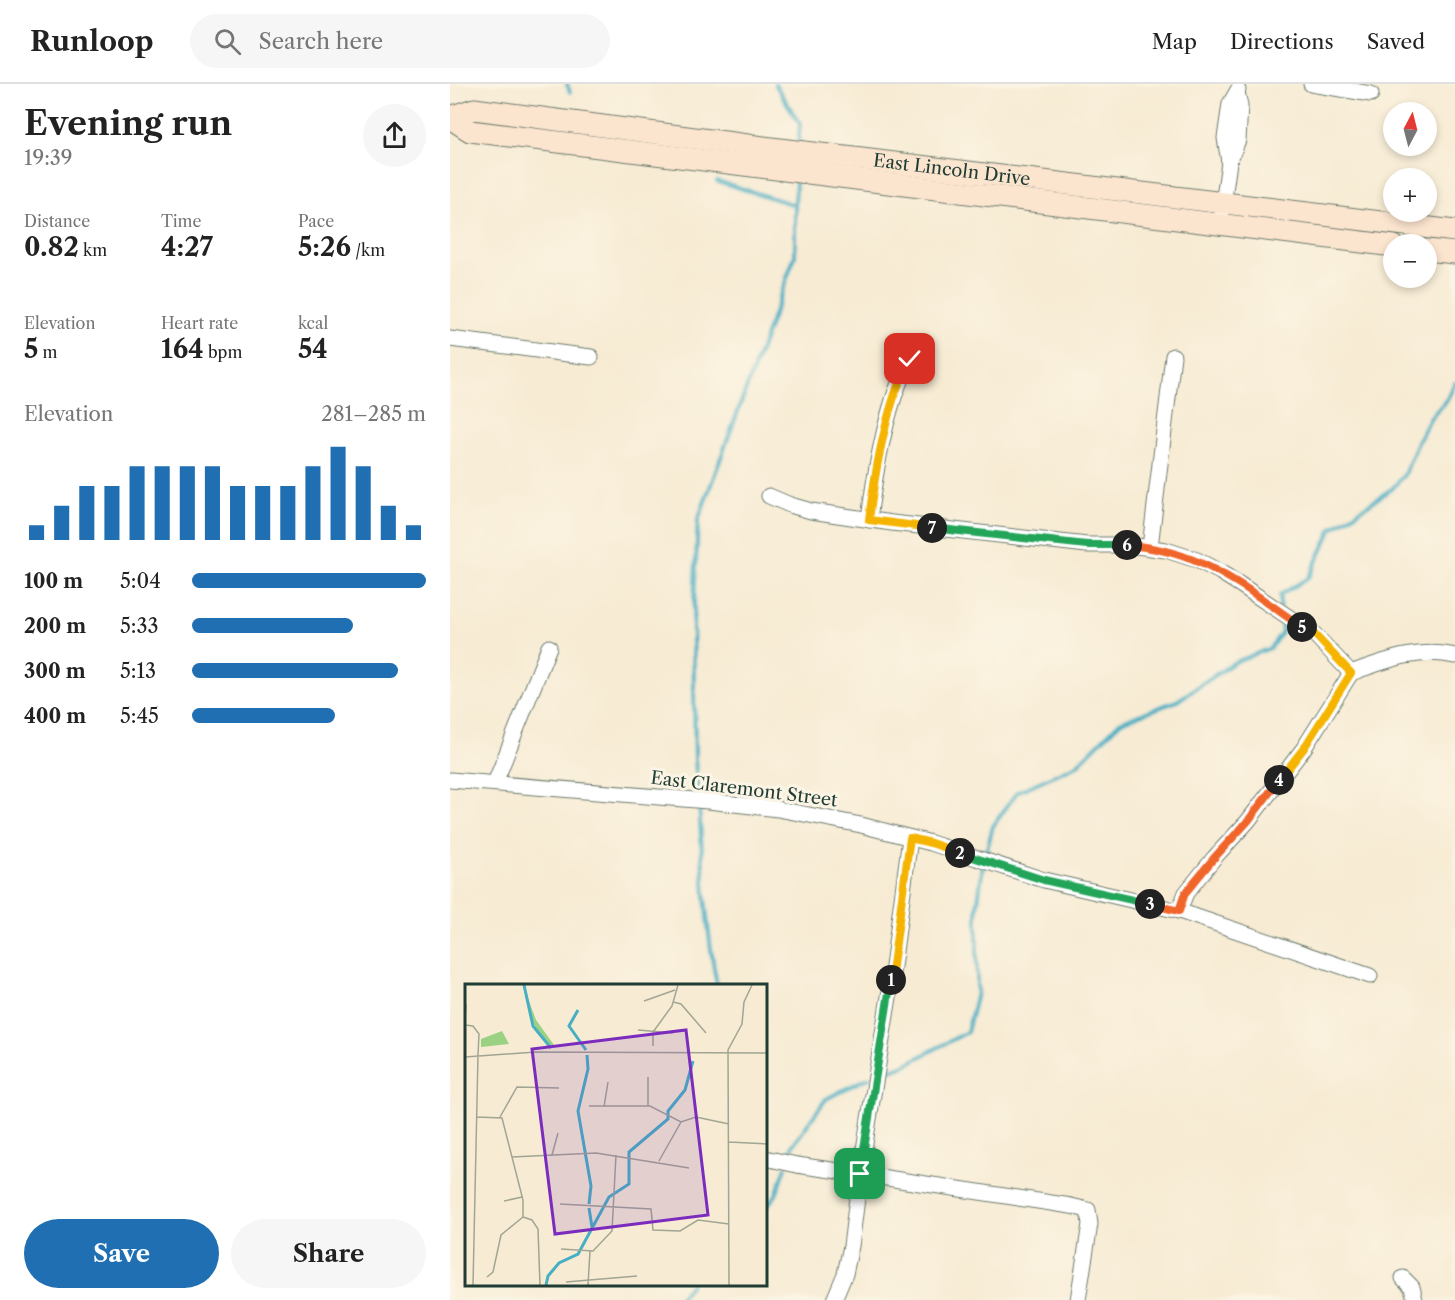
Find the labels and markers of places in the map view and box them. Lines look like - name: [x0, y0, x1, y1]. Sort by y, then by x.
- pin: [884, 333, 935, 384]
- pin: 7: [917, 513, 947, 543]
- pin: 6: [1112, 530, 1142, 560]
- pin: 5: [1287, 612, 1317, 642]
- pin: 4: [1264, 765, 1294, 795]
- pin: 2: [945, 838, 975, 868]
- pin: 3: [1135, 889, 1165, 919]
- pin: 1: [876, 965, 906, 995]
- pin: [834, 1148, 885, 1199]

